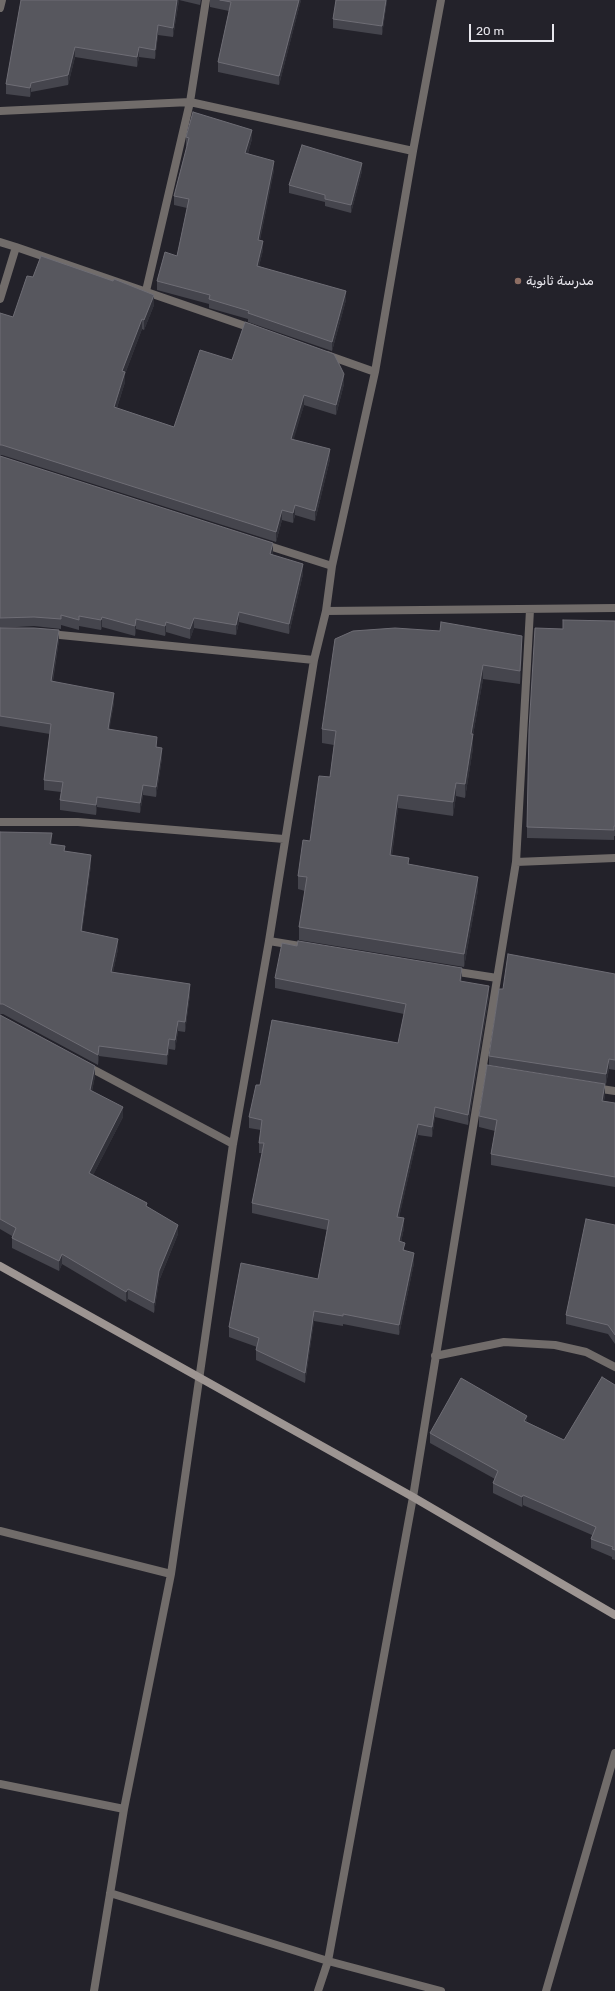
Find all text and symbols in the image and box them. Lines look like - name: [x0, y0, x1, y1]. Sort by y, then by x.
- scale bar: [471, 16, 556, 42]
- text: 20 m: [476, 24, 504, 38]
- place label: مدرسة ثانوية: [526, 273, 594, 289]
- marker: مدرسة ثانوية: [513, 276, 523, 286]

